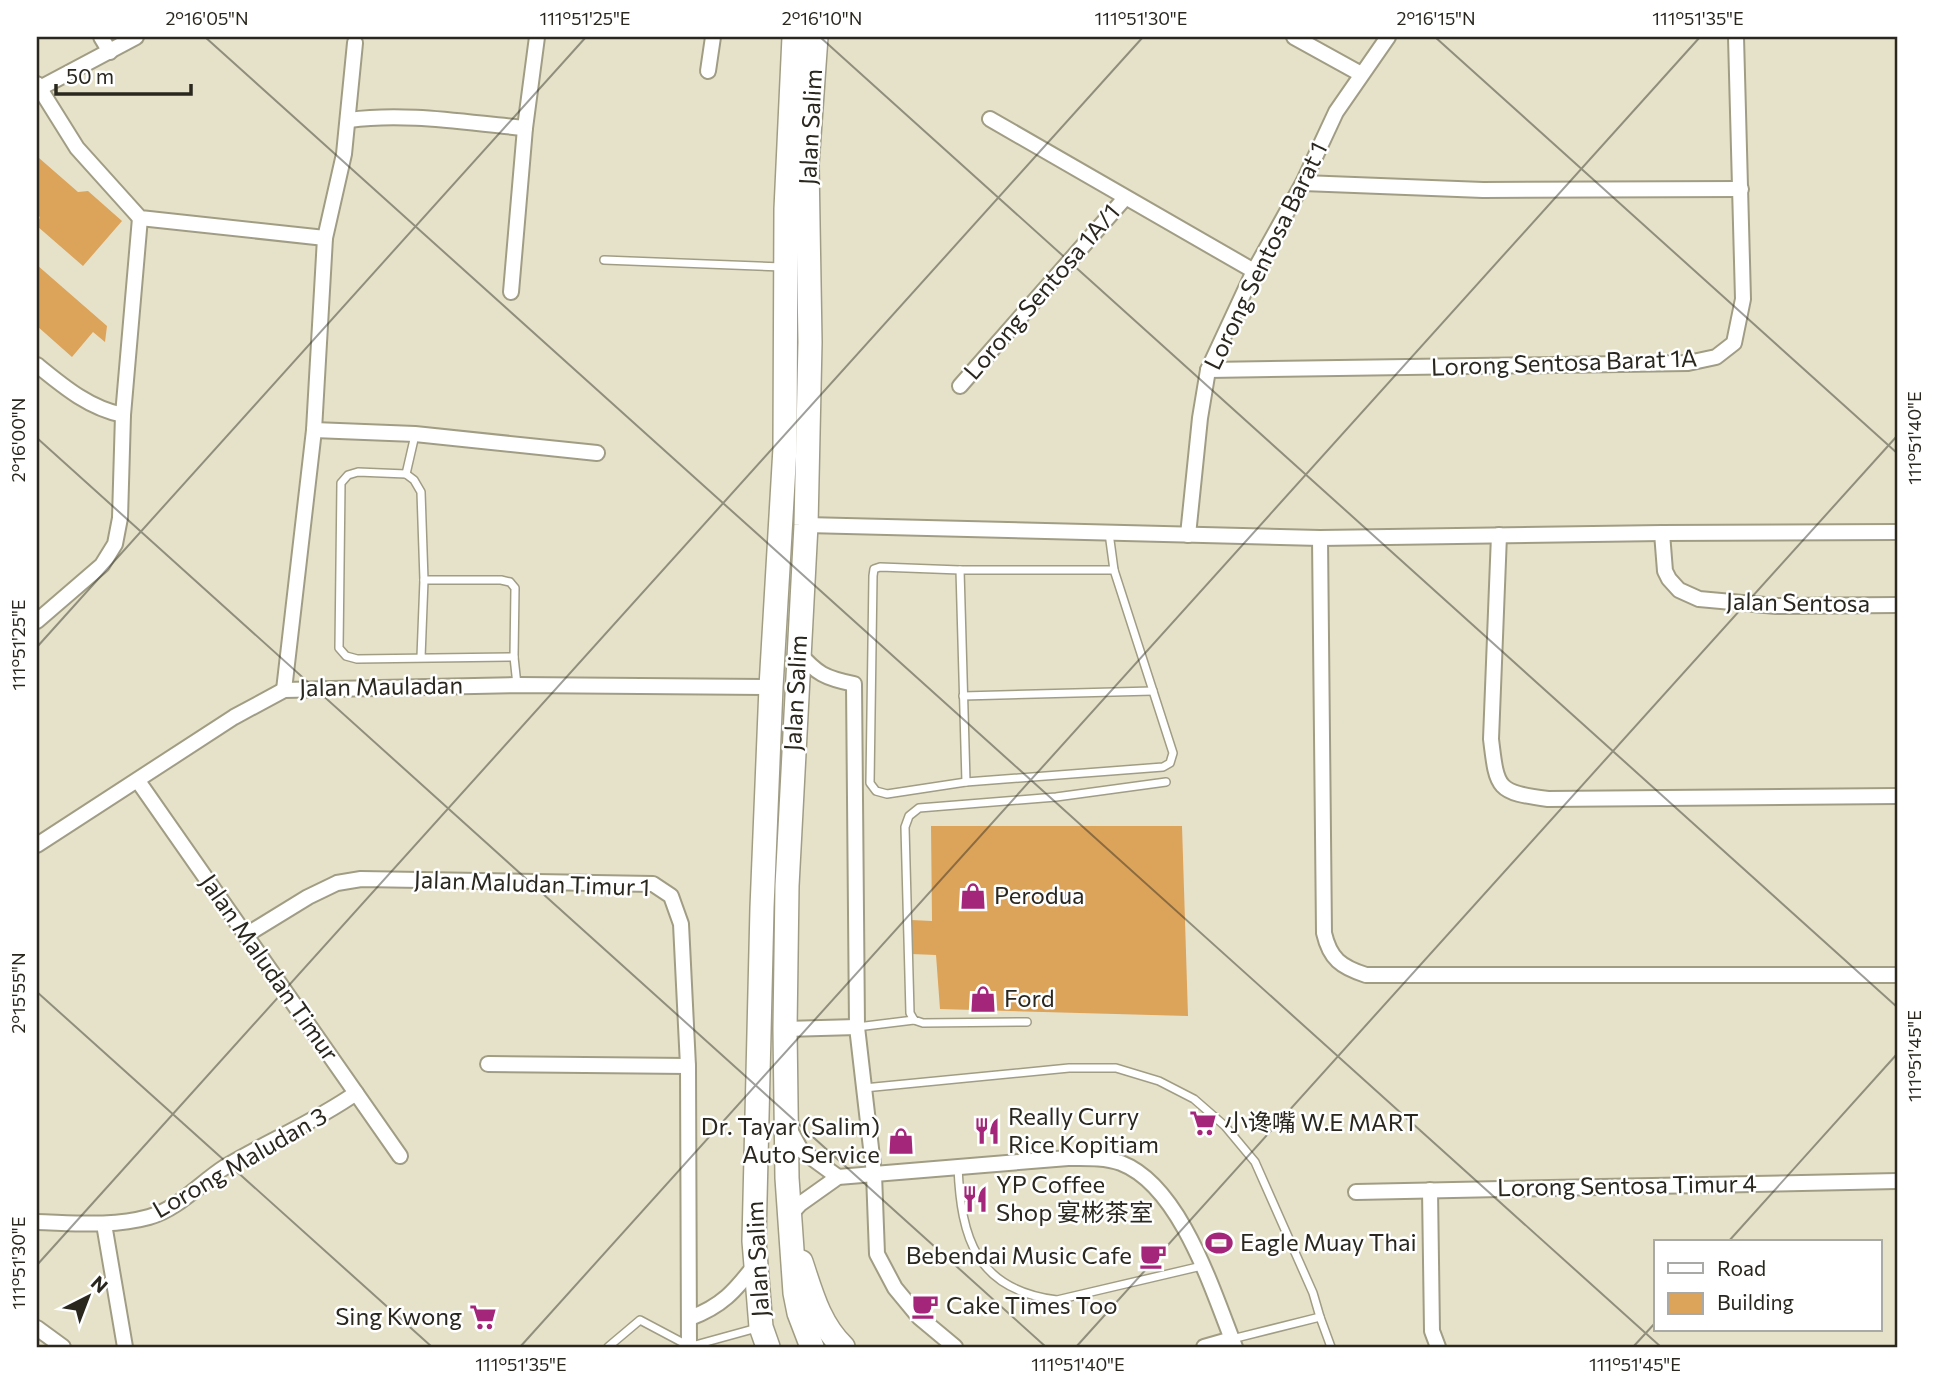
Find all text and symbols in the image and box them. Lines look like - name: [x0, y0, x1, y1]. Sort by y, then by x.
- text: 2°16'05"N: [165, 7, 249, 29]
- text: 111°51'25"E: [539, 7, 631, 29]
- text: 2°16'10"N: [782, 7, 862, 29]
- text: 111°51'30"E: [1095, 7, 1187, 29]
- text: 2°16'15"N: [1396, 7, 1476, 29]
- text: 111°51'35"E: [1652, 7, 1744, 29]
- scale bar: [56, 52, 191, 96]
- text: 50 m: [66, 63, 114, 88]
- street label: Jalan Salim: [792, 68, 827, 186]
- street label: Lorong Sentosa Barat 1: [1197, 137, 1332, 374]
- street label: Lorong Sentosa 1A/1: [957, 197, 1125, 385]
- street label: Lorong Sentosa Barat 1A: [1430, 342, 1698, 381]
- text: 111°51'40"E: [1903, 391, 1925, 485]
- text: 2°16'00"N: [7, 398, 29, 482]
- street label: Jalan Sentosa: [1726, 586, 1870, 617]
- text: 111°51'25"E: [7, 599, 29, 691]
- street label: Jalan Salim: [777, 634, 812, 752]
- street label: Jalan Mauladan: [299, 670, 463, 701]
- street label: Jalan Maludan Timur 1: [413, 864, 651, 901]
- street label: Jalan Maludan Timur: [195, 868, 346, 1067]
- place label: Perodua: [994, 880, 1085, 909]
- shop icon: Perodua: [958, 881, 988, 911]
- text: 2°15'55"N: [7, 952, 29, 1034]
- place label: Ford: [1004, 983, 1055, 1012]
- shop icon: Ford: [968, 984, 998, 1014]
- text: 111°51'45"E: [1903, 1010, 1925, 1102]
- street label: Lorong Maludan 3: [147, 1100, 331, 1223]
- place label: Really Curry Rice Kopitiam: [1008, 1101, 1159, 1158]
- place label: 小谗嘴 W.E MART: [1224, 1107, 1419, 1136]
- supermarket icon: 小谗嘴 W.E MART: [1188, 1108, 1218, 1138]
- place label: Dr. Tayar (Salim) Auto Service: [701, 1111, 880, 1168]
- restaurant icon: Really Curry Rice Kopitiam: [972, 1116, 1002, 1146]
- shop icon: Dr. Tayar (Salim) Auto Service: [886, 1126, 916, 1156]
- street label: Lorong Sentosa Timur 4: [1497, 1168, 1757, 1201]
- place label: YP Coffee Shop 宴彬茶室: [996, 1169, 1153, 1226]
- restaurant icon: YP Coffee Shop 宴彬茶室: [960, 1184, 990, 1214]
- street label: Jalan Salim: [739, 1200, 774, 1318]
- text: 111°51'30"E: [7, 1217, 29, 1309]
- place label: Eagle Muay Thai: [1240, 1227, 1417, 1256]
- sports icon: Eagle Muay Thai: [1204, 1228, 1234, 1258]
- place label: Bebendai Music Cafe: [906, 1240, 1132, 1269]
- legend: [1654, 1240, 1882, 1332]
- cafe icon: Bebendai Music Cafe: [1138, 1241, 1168, 1271]
- text: Road: [1717, 1255, 1766, 1280]
- north arrow: [52, 1262, 122, 1332]
- text: N: [87, 1271, 113, 1297]
- text: Building: [1717, 1289, 1794, 1314]
- place label: Cake Times Too: [946, 1290, 1118, 1319]
- cafe icon: Cake Times Too: [910, 1291, 940, 1321]
- place label: Sing Kwong: [335, 1301, 462, 1330]
- supermarket icon: Sing Kwong: [468, 1302, 498, 1332]
- text: 111°51'35"E: [475, 1353, 567, 1375]
- text: 111°51'40"E: [1031, 1353, 1125, 1375]
- text: 111°51'45"E: [1589, 1353, 1681, 1375]

